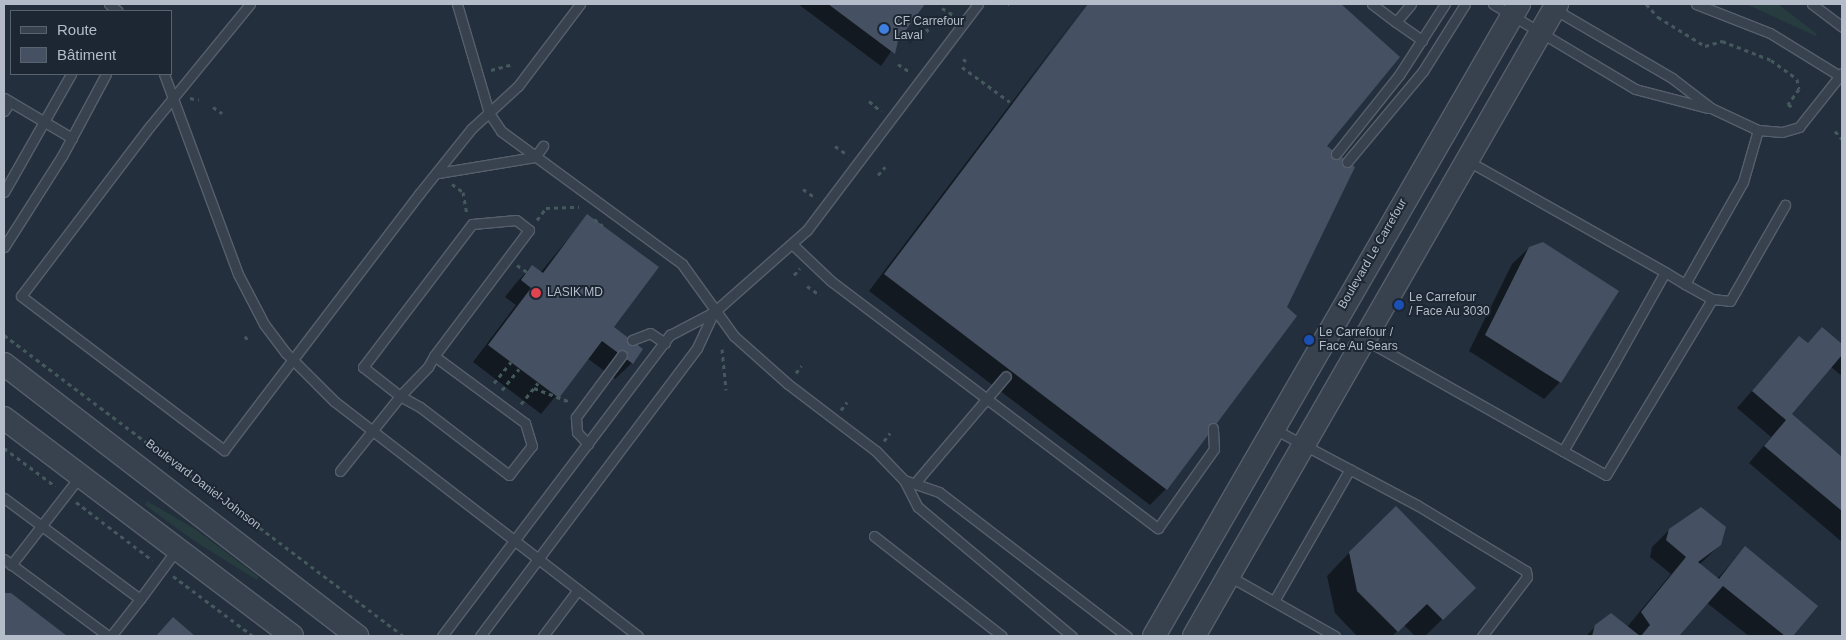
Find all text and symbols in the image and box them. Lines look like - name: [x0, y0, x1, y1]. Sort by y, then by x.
- legend: [10, 10, 172, 75]
- place label: CF Carrefour Laval: [894, 15, 964, 43]
- text: Route: [57, 21, 97, 38]
- marker: CF Carrefour Laval: [878, 23, 890, 35]
- text: Bâtiment: [57, 46, 116, 63]
- street label: Boulevard Le Carrefour: [1336, 196, 1410, 312]
- marker: LASIK MD: [529, 286, 543, 300]
- place label: LASIK MD: [547, 286, 603, 300]
- place label: Le Carrefour / Face Au 3030: [1409, 291, 1490, 319]
- marker: Le Carrefour / Face Au 3030: [1393, 299, 1405, 311]
- place label: Le Carrefour / Face Au Sears: [1319, 326, 1398, 354]
- marker: Le Carrefour / Face Au Sears: [1303, 334, 1315, 346]
- street label: Boulevard Daniel-Johnson: [142, 437, 264, 533]

